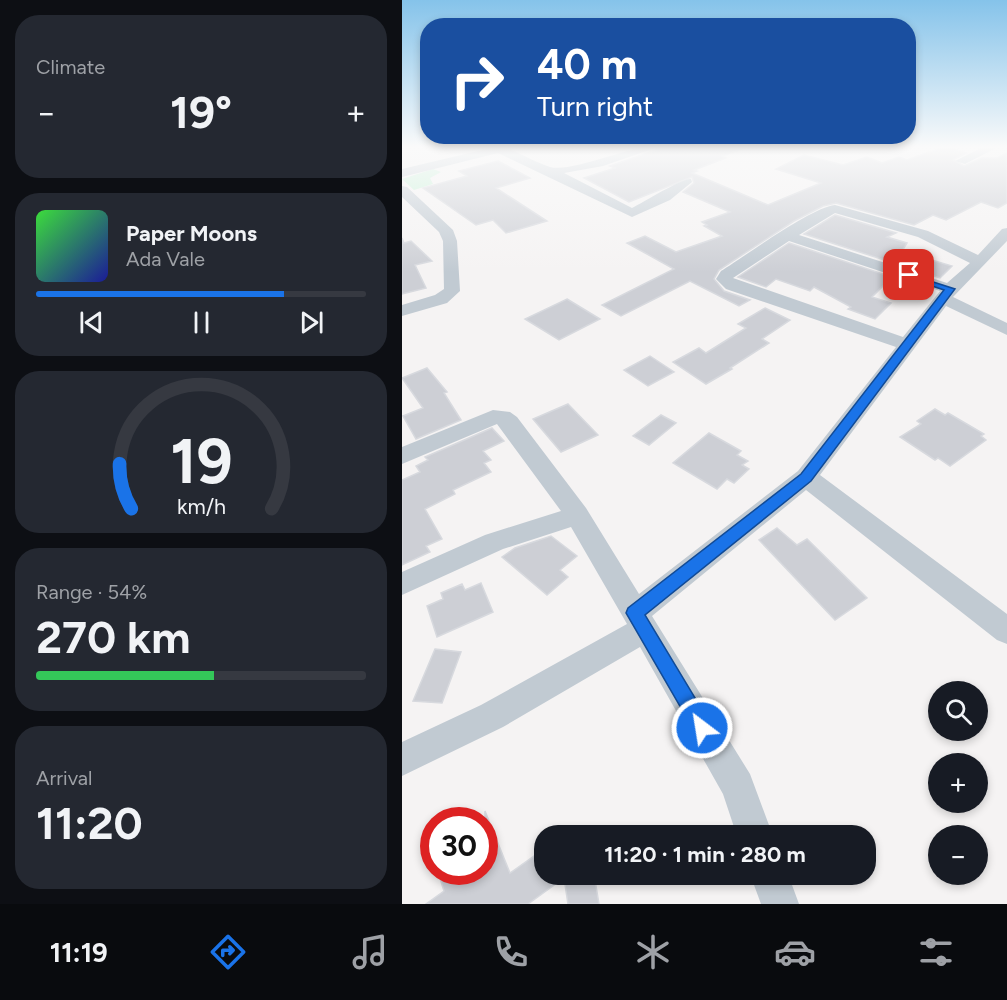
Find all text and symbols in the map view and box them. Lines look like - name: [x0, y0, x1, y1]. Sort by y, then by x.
- text: 40 m: [537, 39, 637, 90]
- icon: right: [438, 42, 516, 120]
- text: Climate: [36, 55, 105, 79]
- text: 19°: [170, 85, 232, 139]
- text: Turn right: [537, 90, 653, 123]
- text: −: [36, 93, 57, 132]
- text: +: [345, 93, 366, 132]
- text: Paper Moons: [126, 220, 257, 247]
- text: Ada Vale: [126, 247, 205, 271]
- pin: [883, 249, 934, 300]
- icon: arrive: [892, 258, 925, 291]
- icon: previous: [75, 306, 108, 339]
- icon: pause: [185, 306, 218, 339]
- icon: next: [295, 306, 328, 339]
- text: 19: [170, 424, 232, 499]
- text: km/h: [177, 494, 225, 519]
- text: Range · 54%: [36, 580, 147, 604]
- text: 270 km: [36, 610, 190, 664]
- map controls: [928, 681, 988, 885]
- button: search: [928, 681, 988, 741]
- position arrow: [670, 696, 734, 760]
- button: +: [928, 753, 988, 813]
- text: Arrival: [36, 766, 92, 790]
- text: 11:20: [36, 796, 143, 850]
- speed limit sign: 30: [420, 807, 498, 885]
- button: −: [928, 825, 988, 885]
- text: 11:20 · 1 min · 280 m: [604, 841, 806, 868]
- icon: directions: [207, 931, 249, 973]
- icon: music: [349, 931, 391, 973]
- icon: phone: [490, 931, 532, 973]
- icon: climate: [632, 931, 674, 973]
- icon: car: [774, 931, 816, 973]
- icon: filters: [915, 931, 957, 973]
- text: 11:19: [50, 936, 108, 969]

